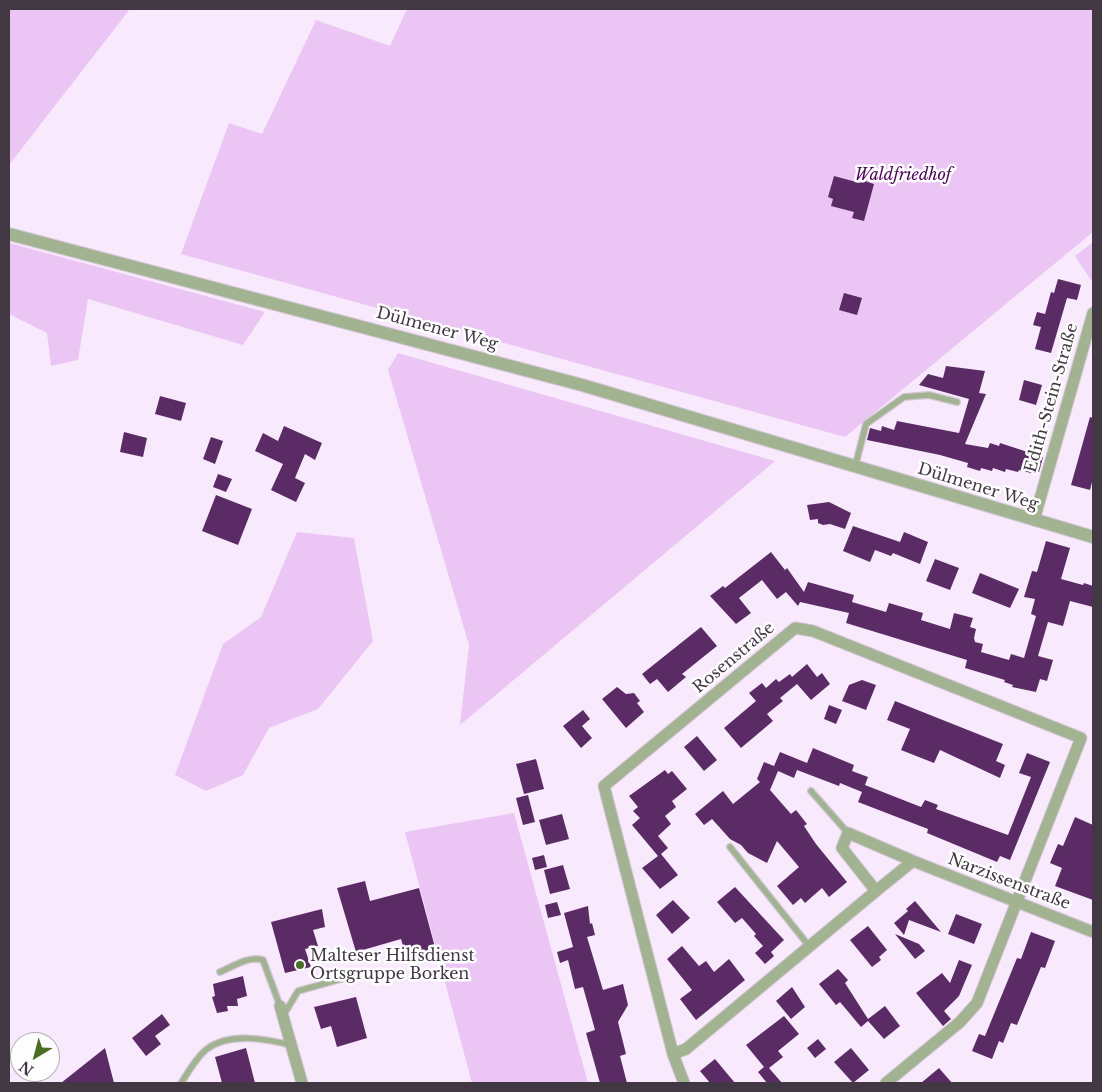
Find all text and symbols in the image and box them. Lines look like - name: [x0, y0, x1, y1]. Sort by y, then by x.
- park label: Waldfriedhof: [855, 165, 951, 185]
- street label: Dülmener Weg: [374, 304, 500, 354]
- street label: Edith-Stein-Straße: [1021, 321, 1083, 475]
- street label: Dülmener Weg: [915, 460, 1041, 514]
- street label: Rosenstraße: [689, 618, 779, 698]
- street label: Narzissenstraße: [945, 850, 1073, 914]
- place label: Malteser Hilfsdienst Ortsgruppe Borken: [310, 946, 474, 984]
- marker: Malteser Hilfsdienst Ortsgruppe Borken: [294, 959, 306, 971]
- north arrow: [10, 1032, 60, 1082]
- text: N: [16, 1057, 37, 1079]

